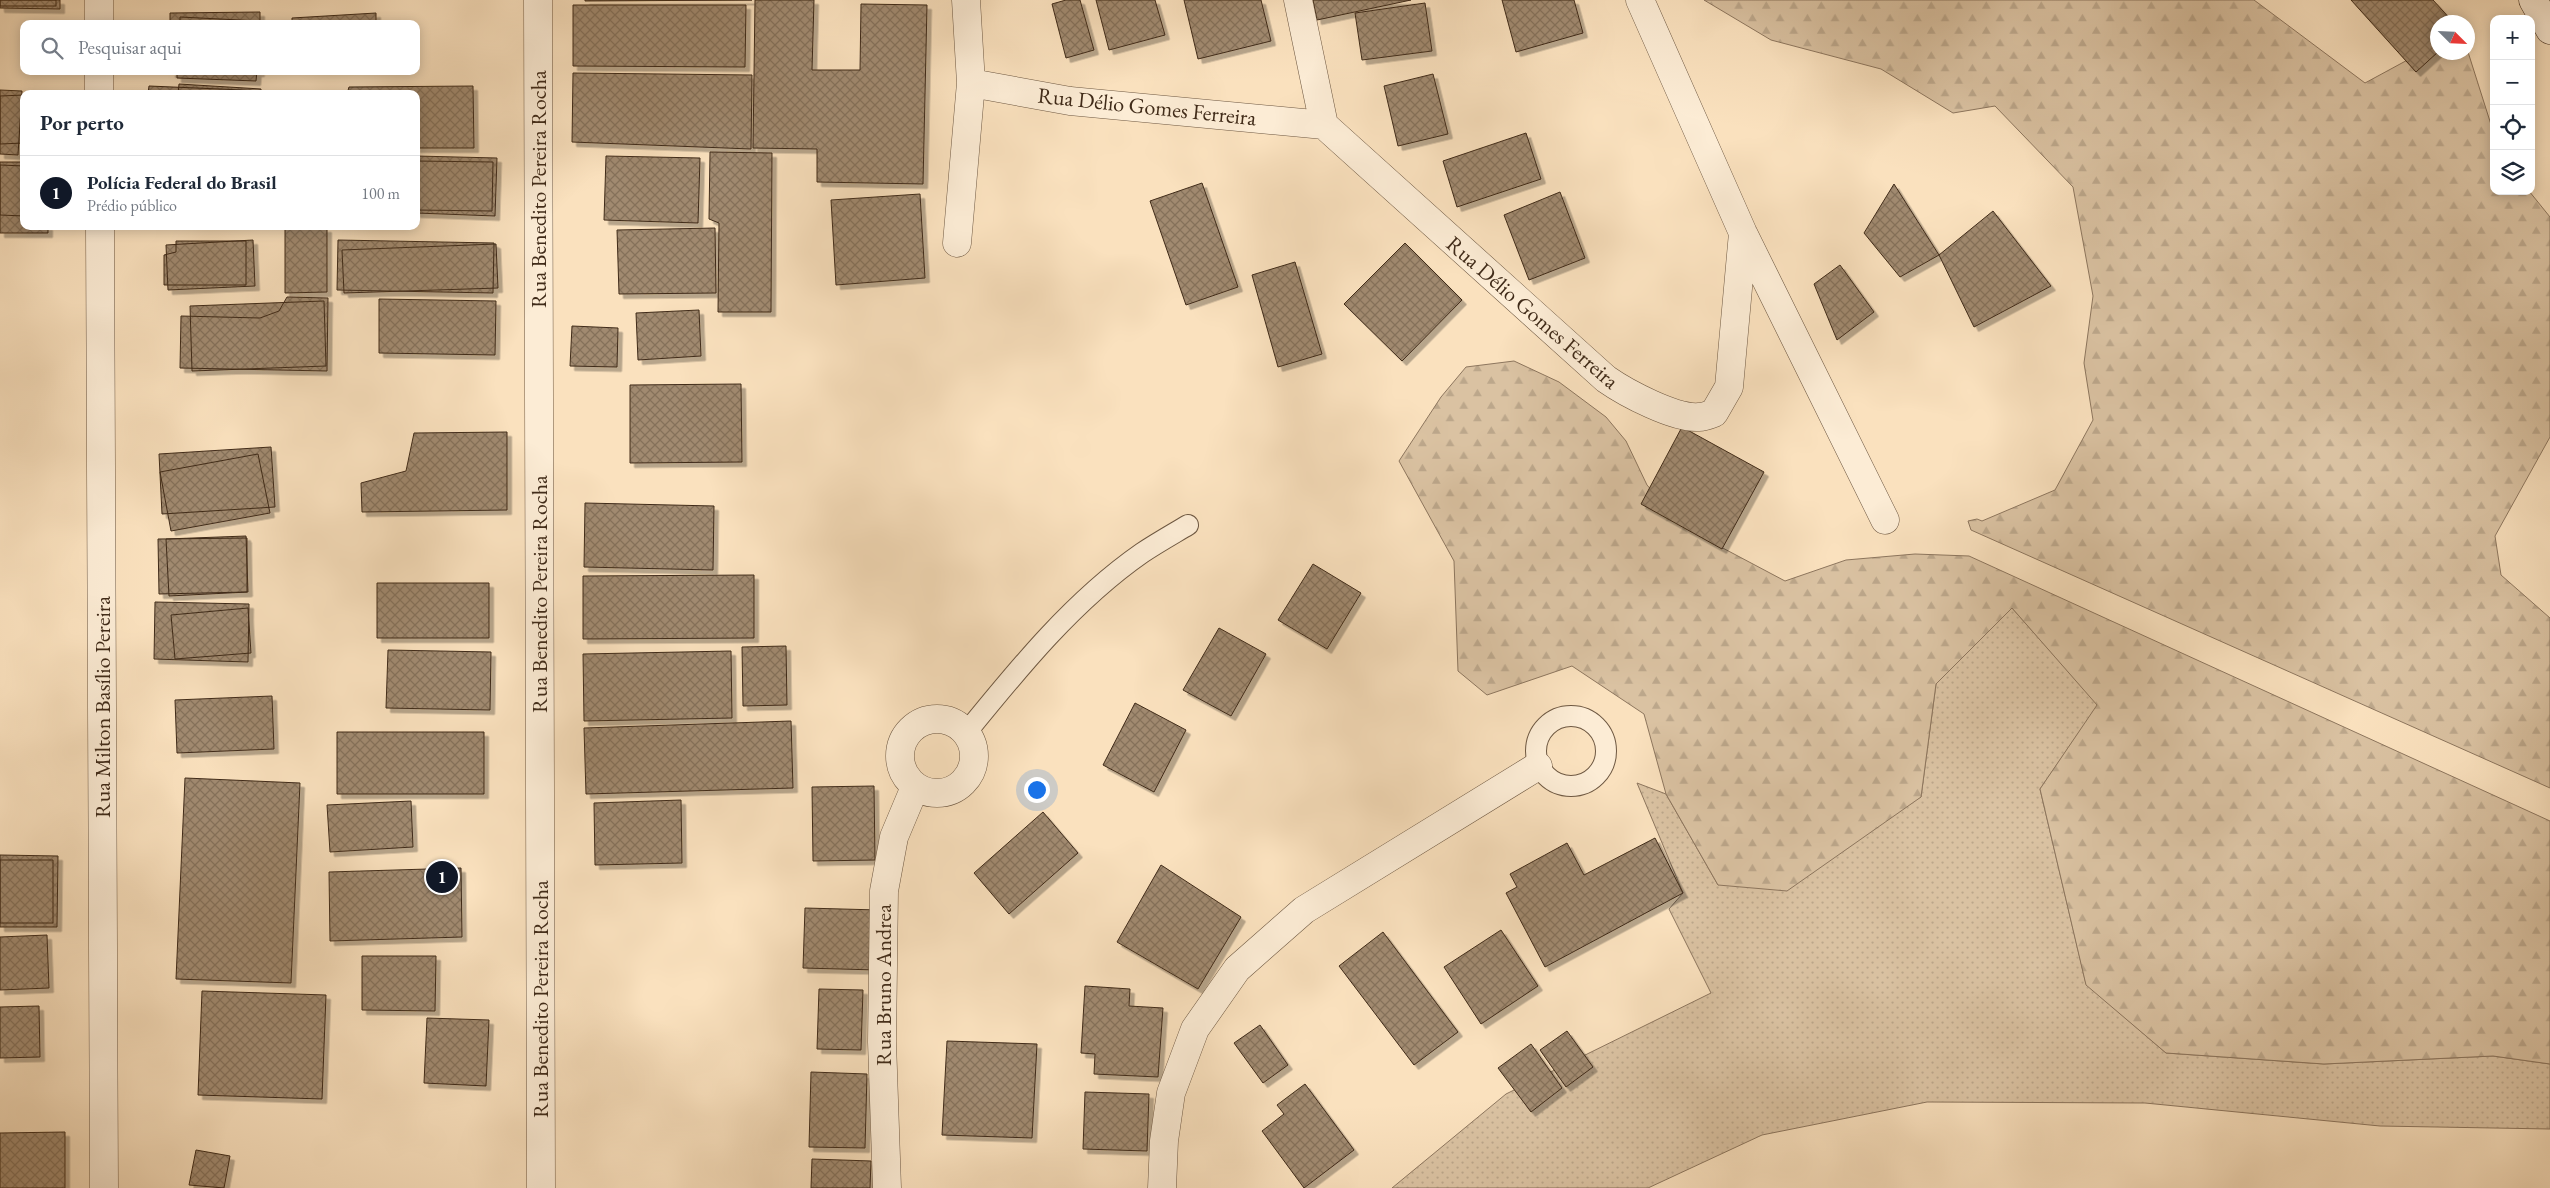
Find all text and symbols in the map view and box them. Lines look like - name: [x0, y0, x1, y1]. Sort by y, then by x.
- north arrow: [2430, 15, 2475, 60]
- map controls: [2490, 15, 2535, 195]
- button: +: [2490, 15, 2535, 60]
- search box: [20, 20, 420, 75]
- icon: search: [38, 34, 66, 62]
- text: Pesquisar aqui: [78, 35, 182, 60]
- button: −: [2490, 60, 2535, 105]
- street label: Rua Benedito Pereira Rocha: [524, 70, 553, 308]
- street label: Rua Délio Gomes Ferreira: [1036, 81, 1258, 132]
- button: locate: [2490, 105, 2535, 150]
- text: Por perto: [40, 109, 124, 136]
- button: layers: [2490, 150, 2535, 195]
- text: Polícia Federal do Brasil: [87, 170, 277, 195]
- text: 1: [52, 183, 60, 204]
- text: 100 m: [361, 183, 400, 204]
- text: Prédio público: [87, 195, 177, 216]
- street label: Rua Délio Gomes Ferreira: [1440, 229, 1625, 396]
- street label: Rua Benedito Pereira Rocha: [525, 475, 554, 713]
- street label: Rua Milton Basílio Pereira: [88, 596, 117, 818]
- your location: [1024, 777, 1050, 803]
- pin: 1: [426, 858, 458, 896]
- street label: Rua Benedito Pereira Rocha: [526, 880, 555, 1118]
- street label: Rua Bruno Andrea: [869, 904, 898, 1066]

